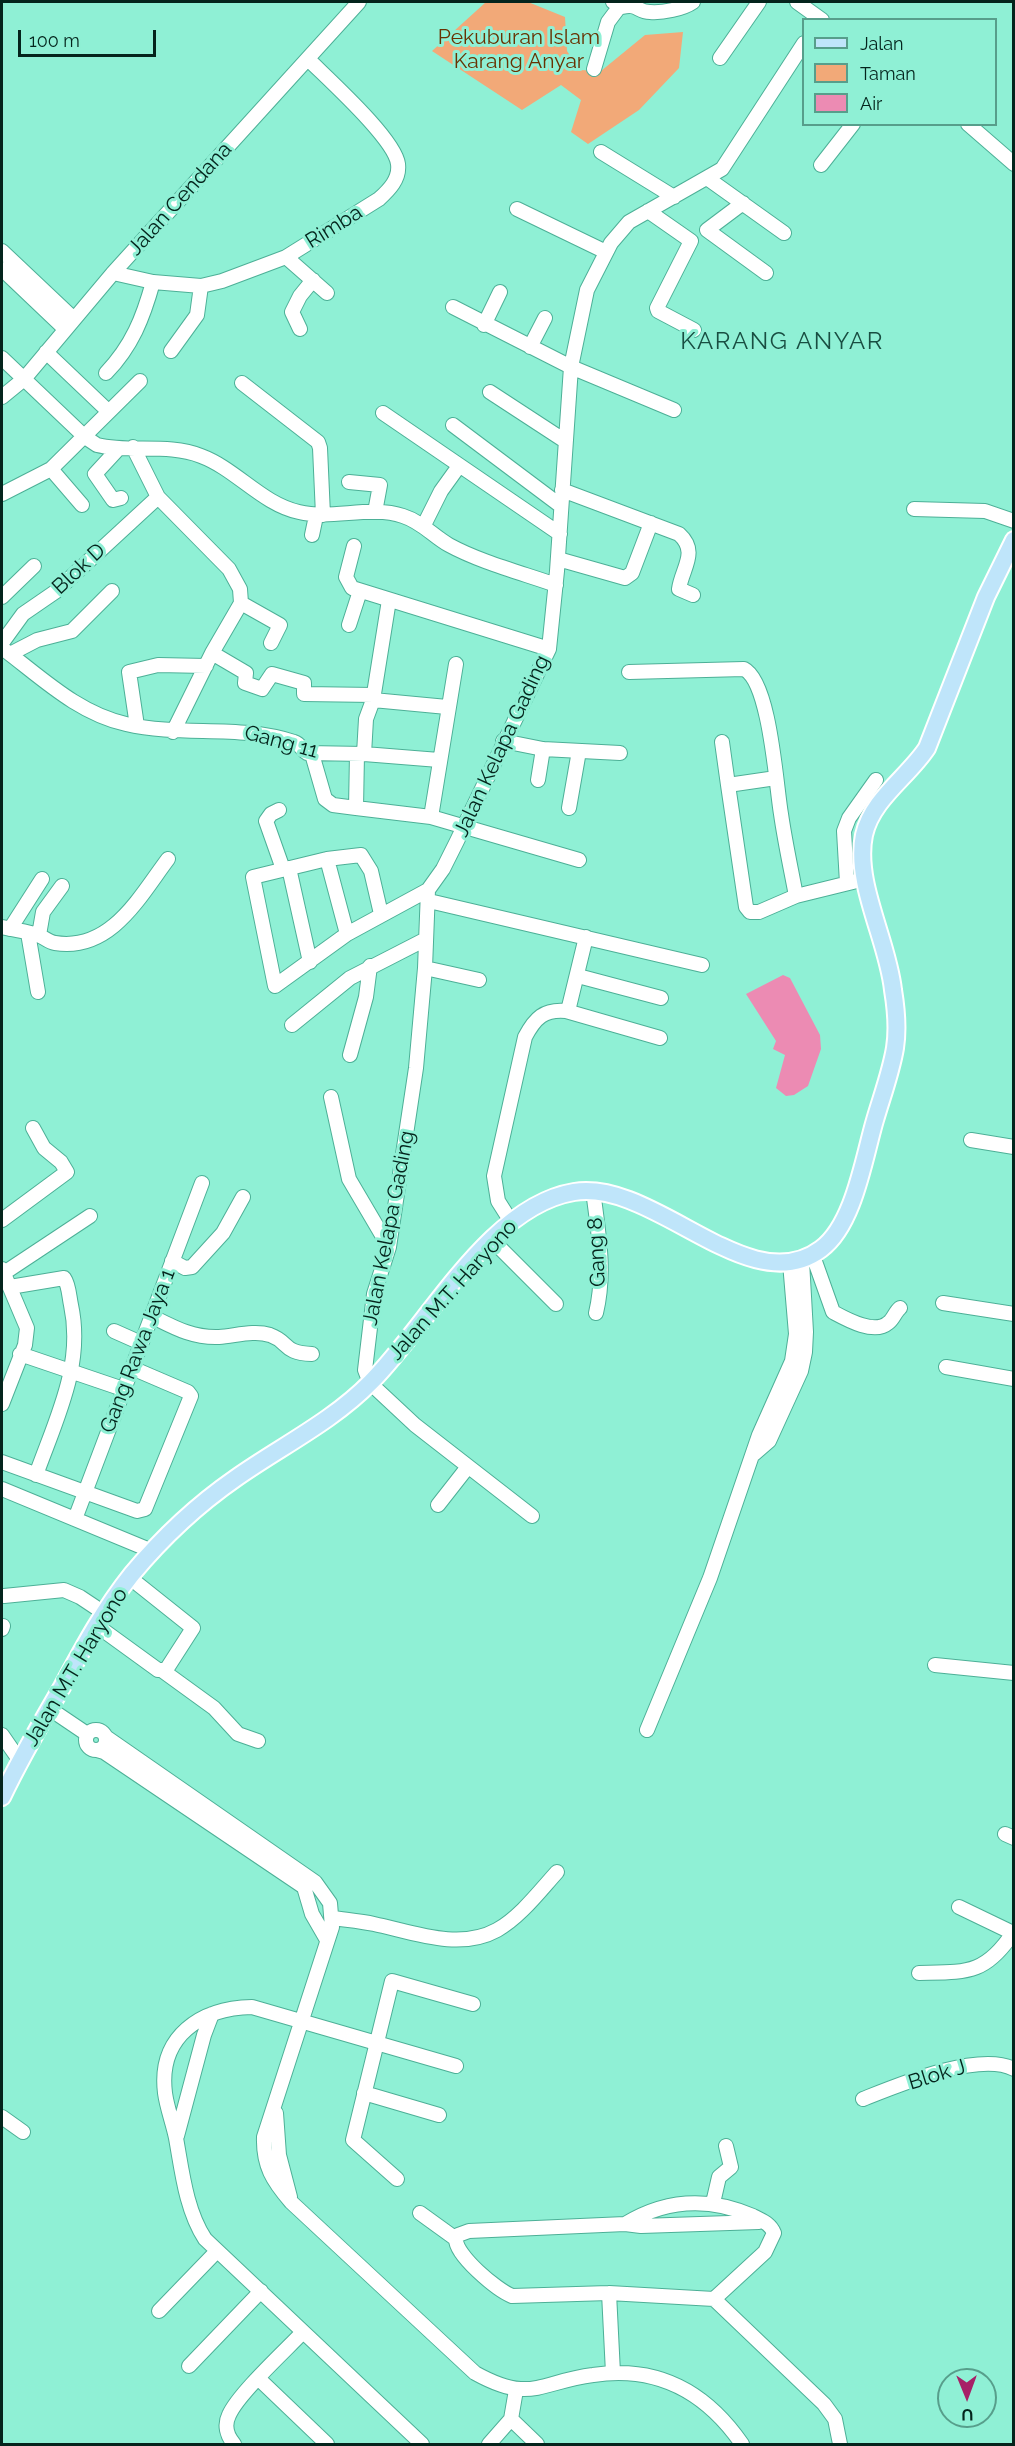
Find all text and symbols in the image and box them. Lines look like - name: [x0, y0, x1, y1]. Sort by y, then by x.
- scale bar: [21, 18, 159, 56]
- legend: [802, 18, 997, 126]
- park label: Pekuburan Islam Karang Anyar: [438, 25, 600, 75]
- text: 100 m: [29, 30, 80, 51]
- text: Jalan: [860, 33, 904, 54]
- text: Taman: [860, 63, 916, 84]
- text: Air: [860, 93, 882, 114]
- street label: Jalan Cendana: [123, 137, 237, 261]
- street label: Rimba: [301, 200, 367, 254]
- district label: KARANG ANYAR: [680, 328, 884, 356]
- street label: Blok D: [47, 538, 111, 600]
- street label: Jalan Kelapa Gading: [449, 651, 555, 841]
- street label: Gang 11: [242, 720, 320, 764]
- street label: Jalan Kelapa Gading: [358, 1129, 420, 1327]
- street label: Jalan M.T. Haryono: [383, 1215, 523, 1365]
- street label: Gang 8: [583, 1217, 611, 1287]
- street label: Gang Rawa Jaya 1: [95, 1266, 181, 1436]
- street label: Jalan M.T. Haryono: [19, 1583, 133, 1751]
- street label: Blok J: [905, 2054, 969, 2096]
- north arrow: [937, 2368, 997, 2428]
- text: U: [961, 2405, 973, 2424]

